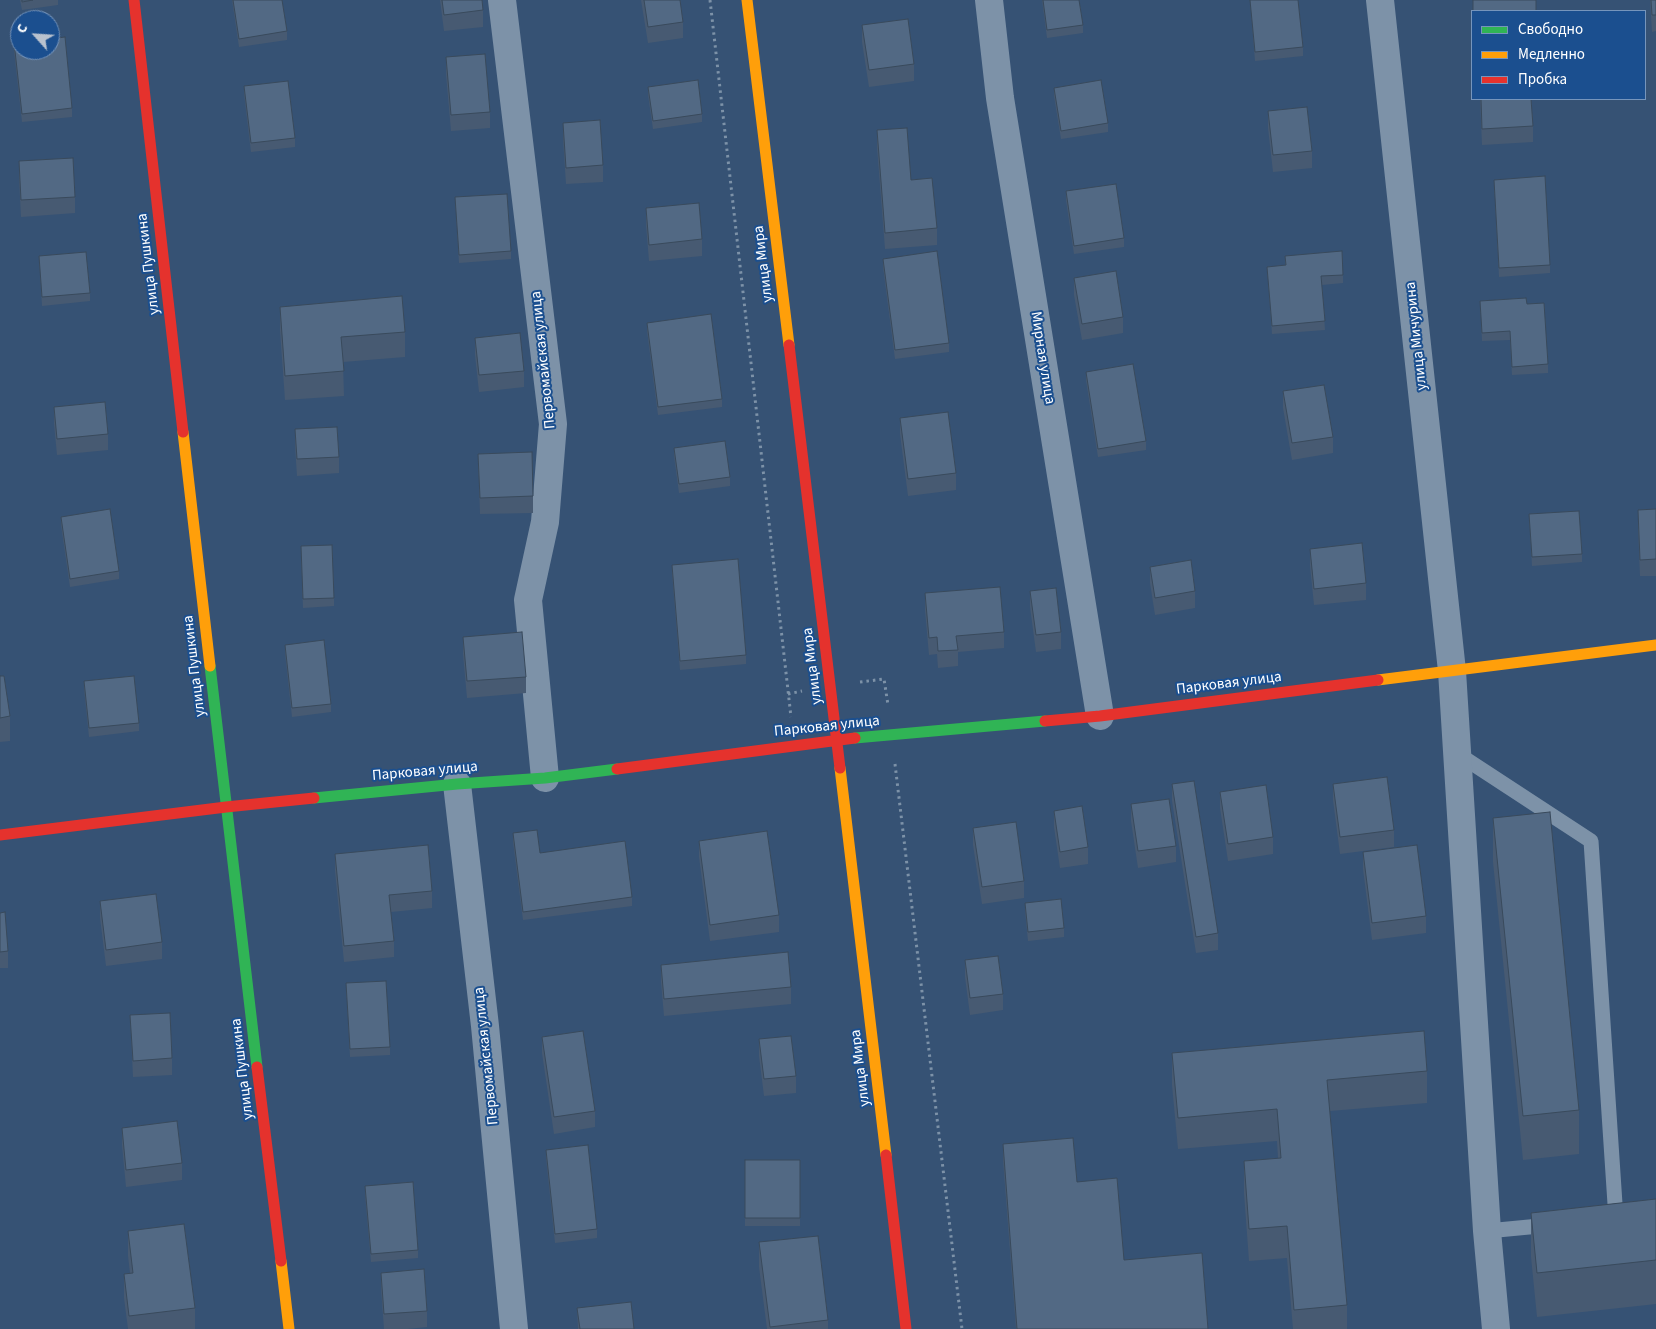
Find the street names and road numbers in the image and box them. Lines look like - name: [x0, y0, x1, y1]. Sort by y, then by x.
- street label: улица Пушкина: [134, 212, 164, 316]
- street label: улица Мира: [750, 225, 778, 303]
- street label: улица Мичурина: [1402, 281, 1432, 391]
- street label: Первомайская улица: [528, 290, 560, 430]
- street label: Мирная улица: [1026, 310, 1058, 406]
- street label: улица Пушкина: [180, 614, 210, 718]
- street label: улица Мира: [799, 627, 827, 705]
- street label: Парковая улица: [1175, 669, 1283, 699]
- street label: Парковая улица: [773, 713, 881, 741]
- street label: Парковая улица: [371, 758, 479, 786]
- street label: Первомайская улица: [471, 986, 503, 1126]
- street label: улица Пушкина: [228, 1017, 258, 1121]
- street label: улица Мира: [847, 1029, 875, 1107]

